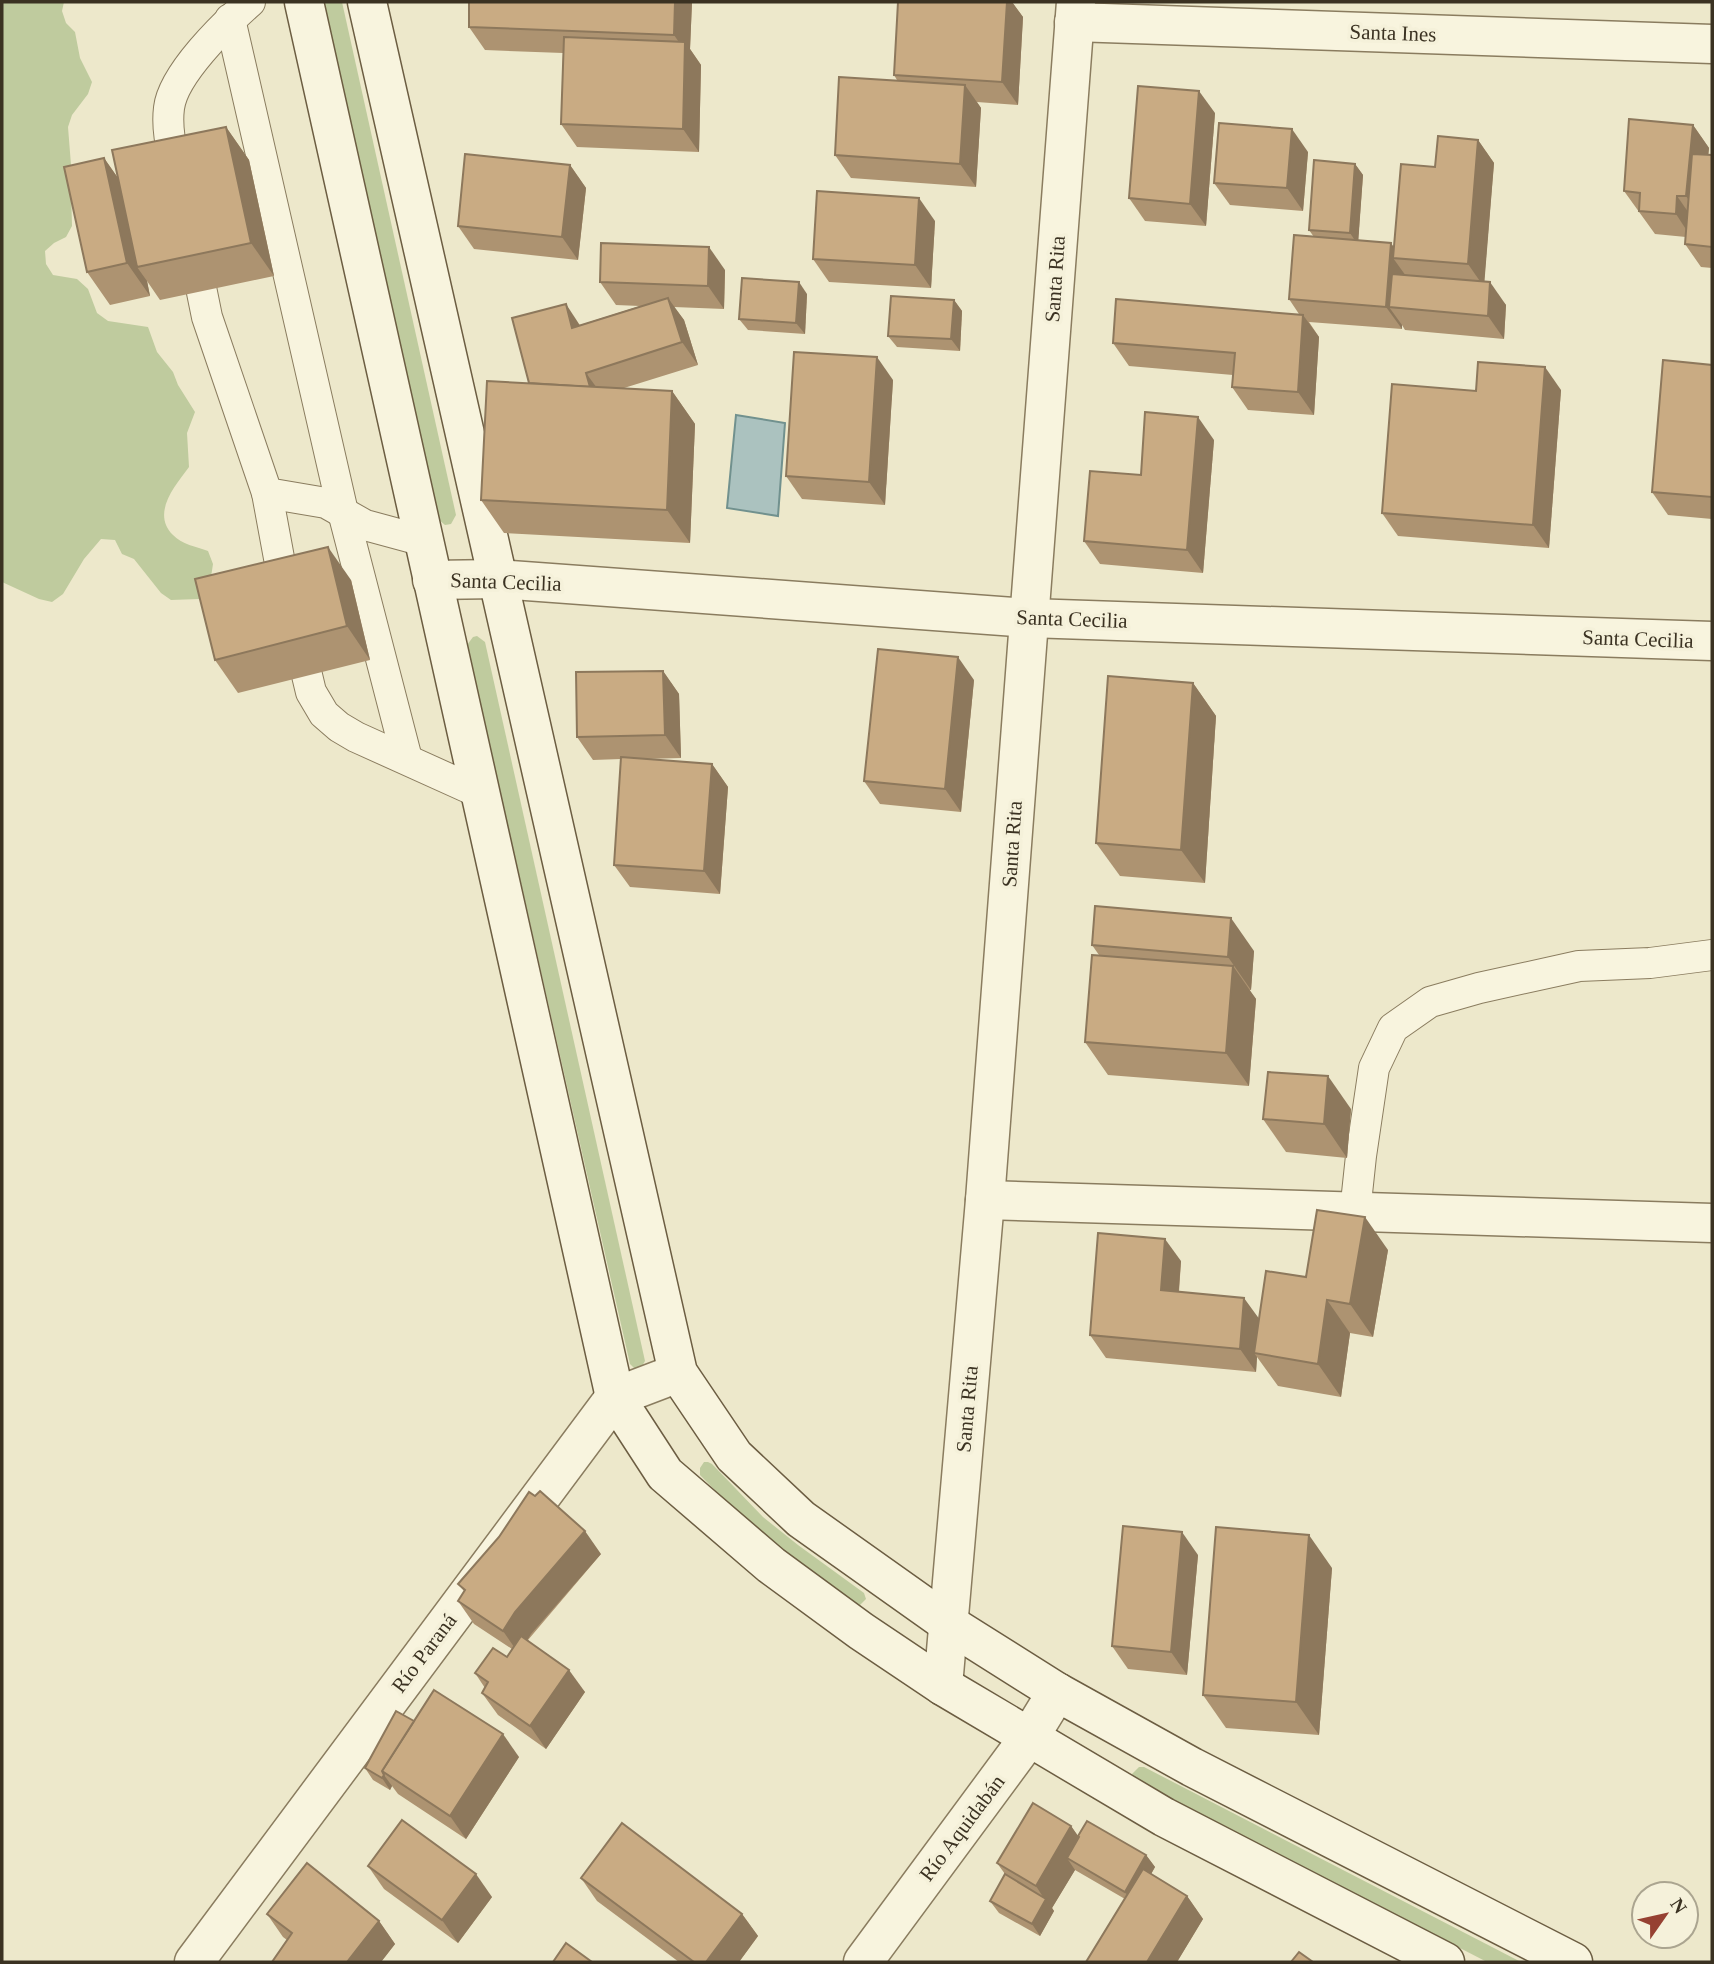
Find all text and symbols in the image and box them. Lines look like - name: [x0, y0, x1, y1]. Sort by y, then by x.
- street label: Santa Ines: [1349, 19, 1437, 47]
- street label: Santa Rita: [1040, 234, 1070, 323]
- street label: Santa Cecilia: [450, 568, 563, 596]
- street label: Santa Cecilia: [1016, 605, 1129, 633]
- street label: Santa Cecilia: [1582, 625, 1695, 653]
- street label: Santa Rita: [997, 799, 1027, 888]
- street label: Santa Rita: [951, 1364, 983, 1453]
- street label: Río Paraná: [387, 1608, 462, 1697]
- street label: Río Aquidabán: [914, 1770, 1010, 1886]
- north arrow: [1630, 1880, 1700, 1950]
- text: N: [1666, 1894, 1691, 1918]

